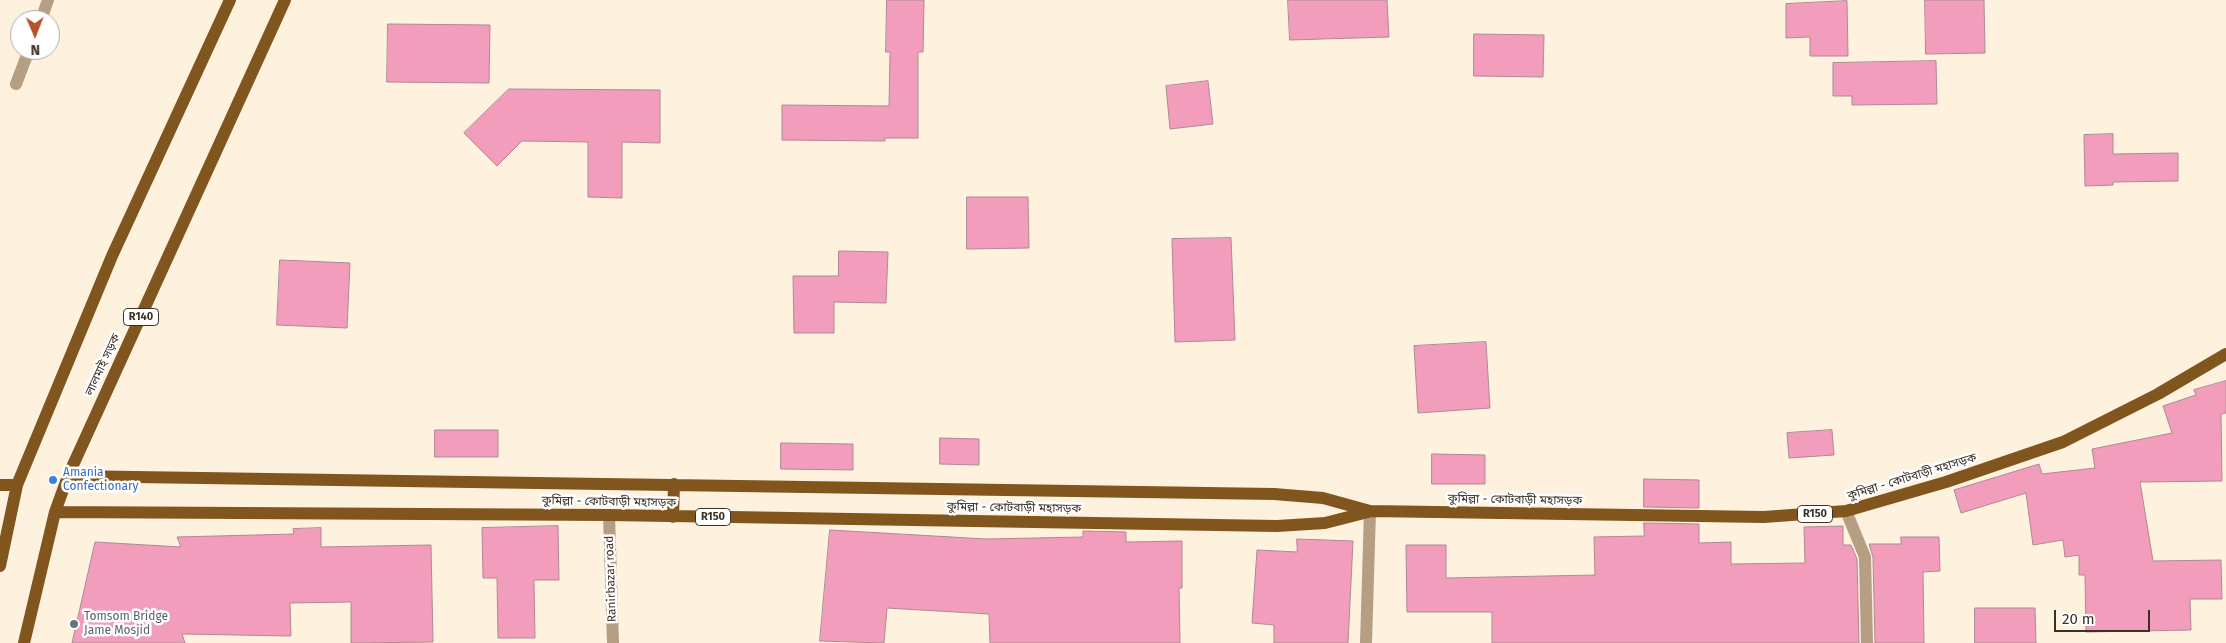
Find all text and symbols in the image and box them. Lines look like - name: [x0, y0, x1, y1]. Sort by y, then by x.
- north arrow: [10, 10, 60, 60]
- text: N: [30, 41, 40, 58]
- road number: R140: [124, 308, 158, 326]
- street label: লালমাই সড়ক: [82, 332, 124, 398]
- street label: কুমিল্লা - কোটবাড়ী মহাসড়ক: [1846, 450, 1978, 504]
- place label: Amania Confectionary: [63, 466, 139, 494]
- marker: Amania Confectionary: [47, 474, 59, 486]
- street label: কুমিল্লা - কোটবাড়ী মহাসড়ক: [1448, 492, 1582, 508]
- street label: কুমিল্লা - কোটবাড়ী মহাসড়ক: [542, 494, 676, 510]
- street label: কুমিল্লা - কোটবাড়ী মহাসড়ক: [947, 500, 1081, 516]
- road number: R150: [1798, 506, 1832, 522]
- road number: R150: [696, 508, 730, 526]
- street label: Ranirbazar road: [602, 536, 620, 622]
- scale bar: [2056, 600, 2152, 632]
- place label: Tomsom Bridge Jame Mosjid: [84, 610, 168, 638]
- text: 20 m: [2062, 610, 2095, 628]
- marker: Tomsom Bridge Jame Mosjid: [68, 618, 80, 630]

